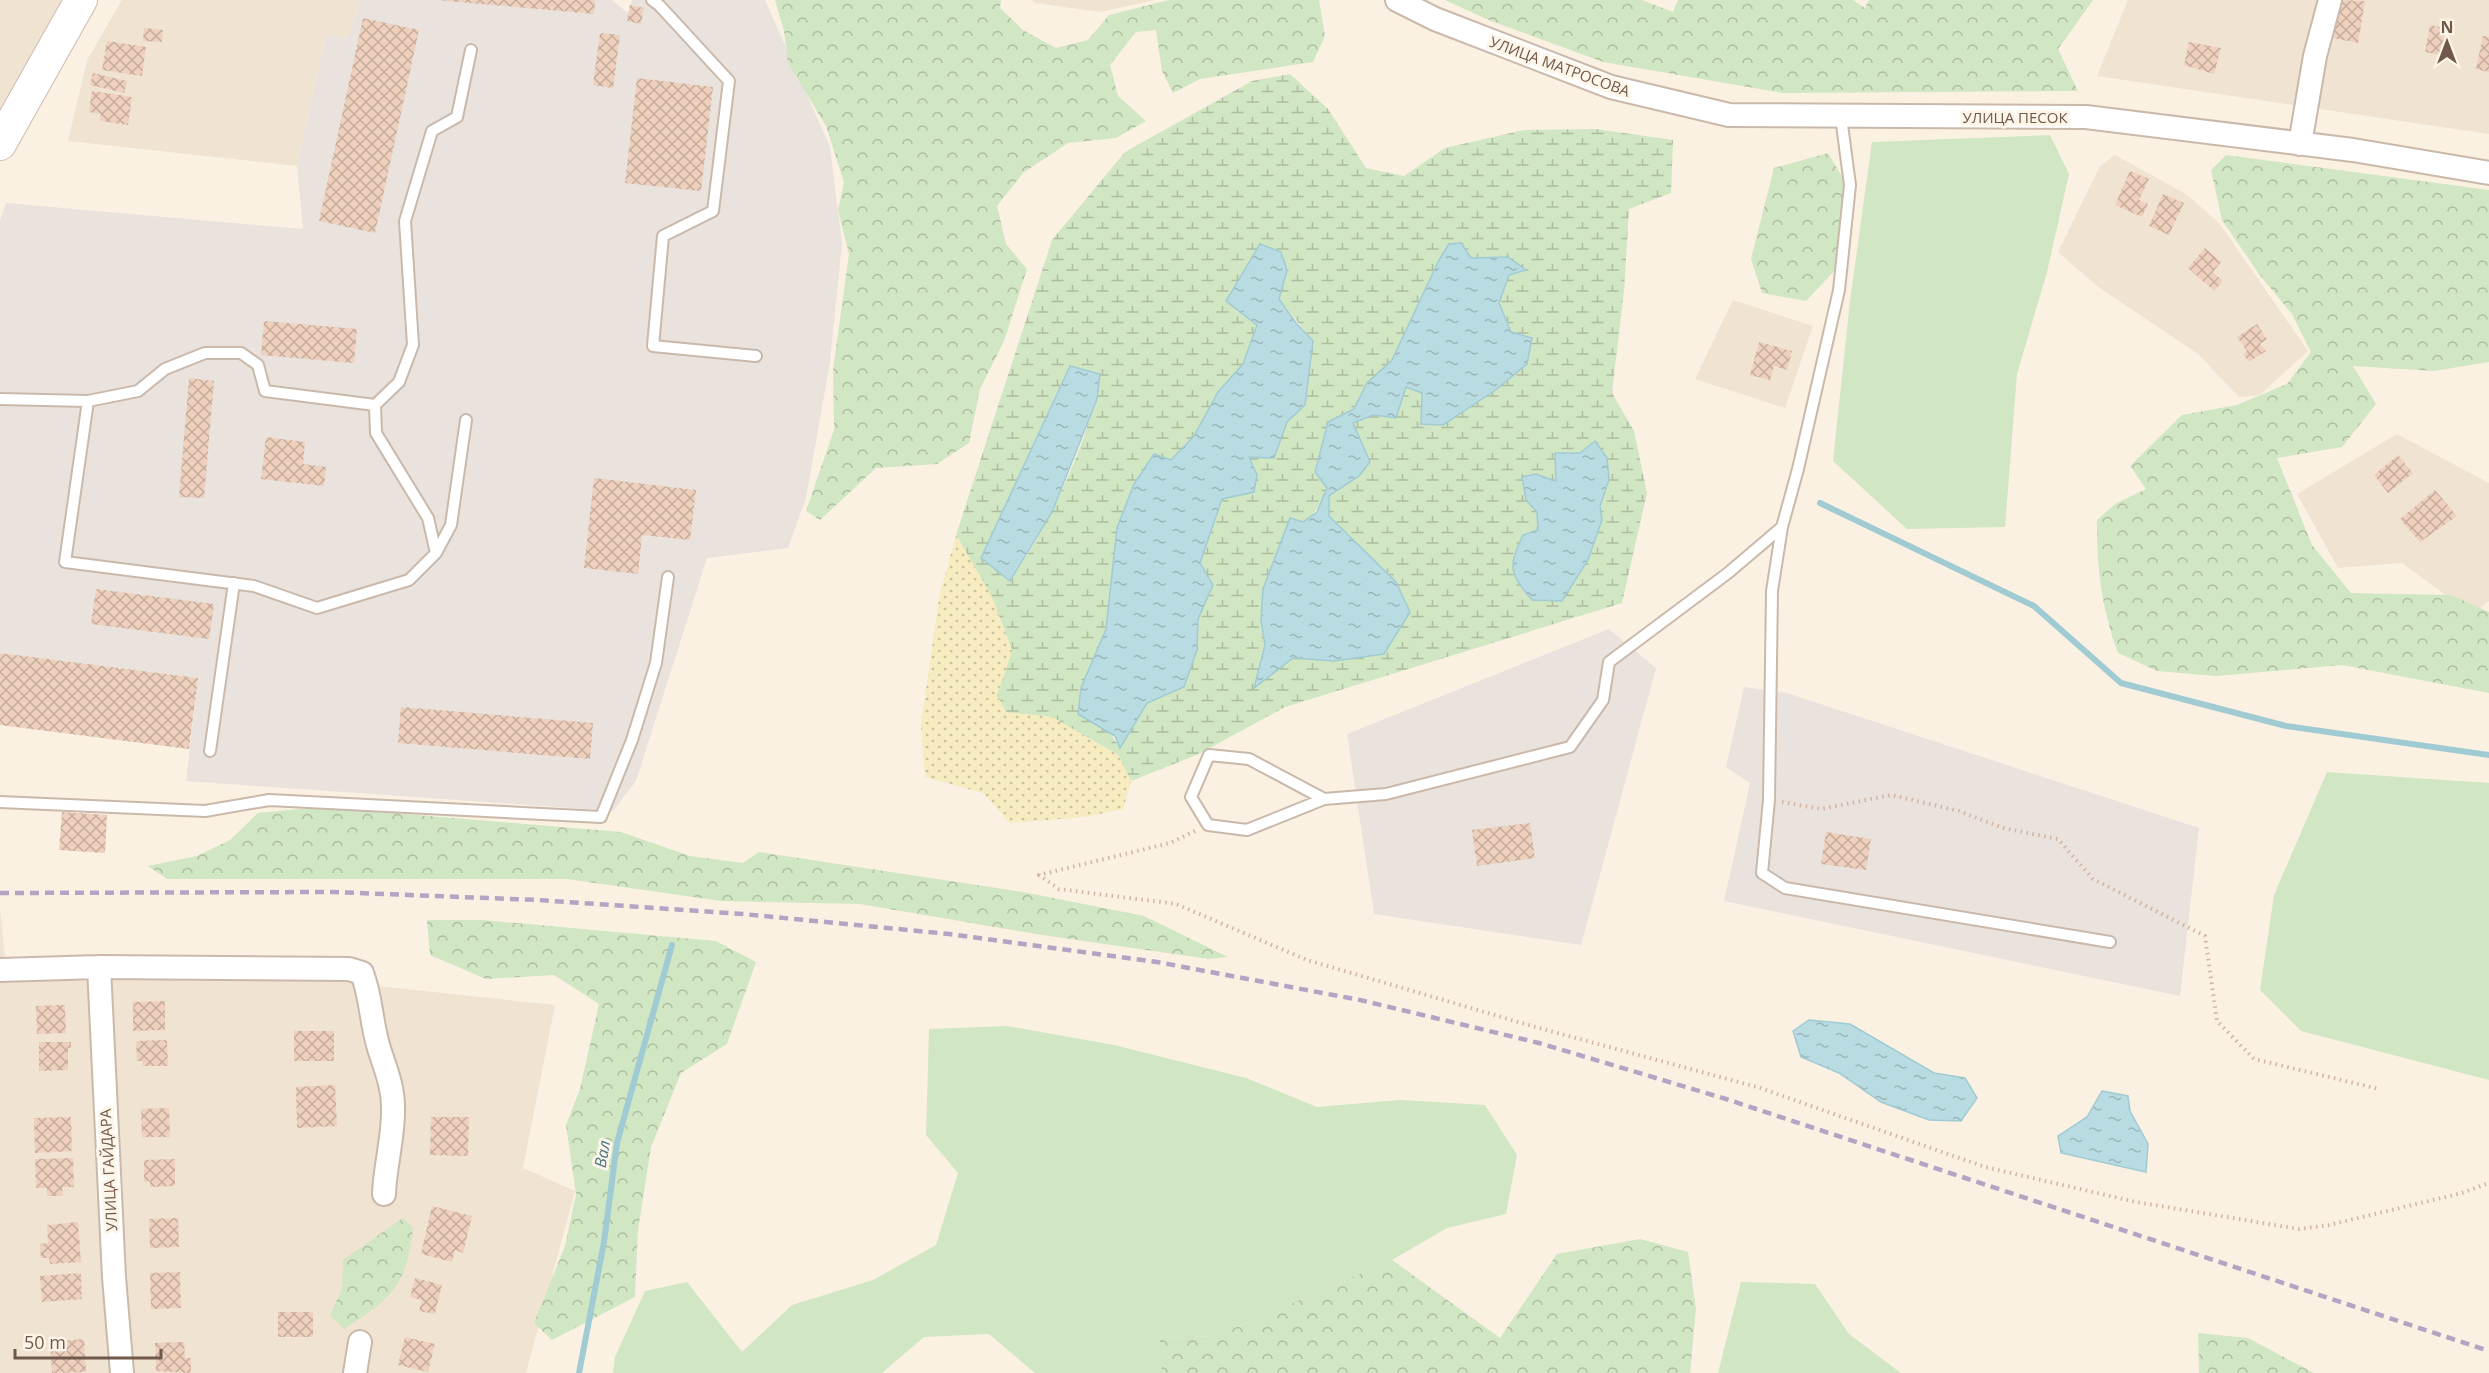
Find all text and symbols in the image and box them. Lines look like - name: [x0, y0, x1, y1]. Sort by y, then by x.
- north arrow: [2417, 12, 2477, 72]
- text: N: [2440, 16, 2454, 38]
- street label: УЛИЦА МАТРОСОВА: [1487, 31, 1633, 101]
- street label: УЛИЦА ПЕСОК: [1962, 107, 2068, 127]
- street label: УЛИЦА ГАЙДАРА: [95, 1108, 121, 1232]
- water label: Вал: [589, 1138, 615, 1169]
- scale bar: [15, 1322, 160, 1360]
- text: 50 m: [24, 1330, 66, 1354]

